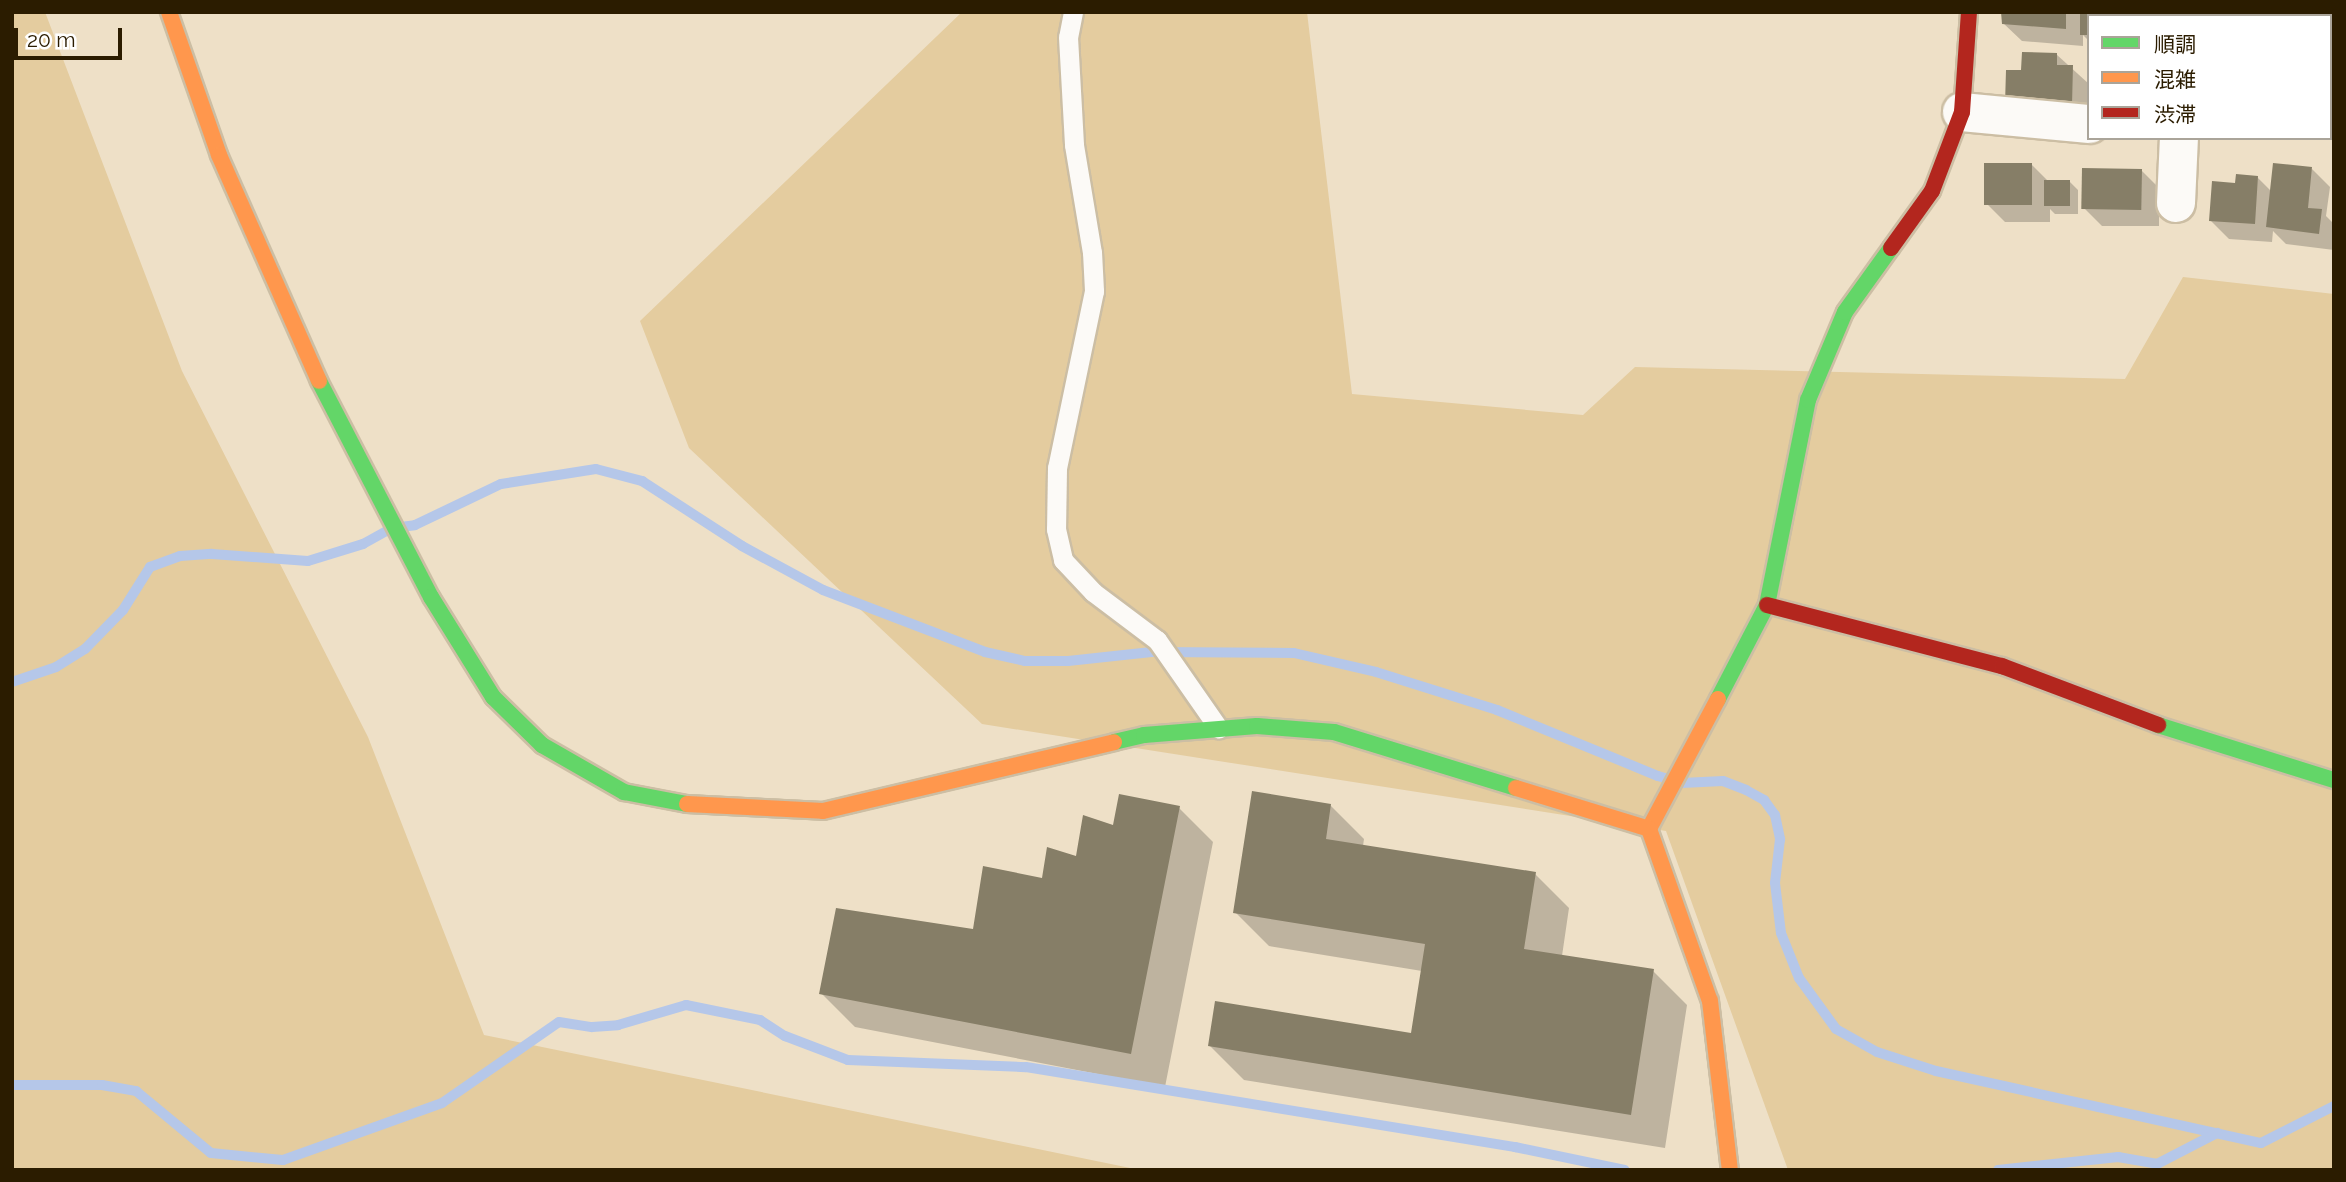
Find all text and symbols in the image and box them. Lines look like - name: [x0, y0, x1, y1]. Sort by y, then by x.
- scale bar: [18, 14, 126, 58]
- legend: [2087, 14, 2332, 140]
- text: 20 m: [27, 27, 75, 52]
- text: 順調: [2154, 32, 2196, 57]
- text: 混雑: [2154, 67, 2196, 92]
- text: 渋滞: [2154, 102, 2196, 127]

